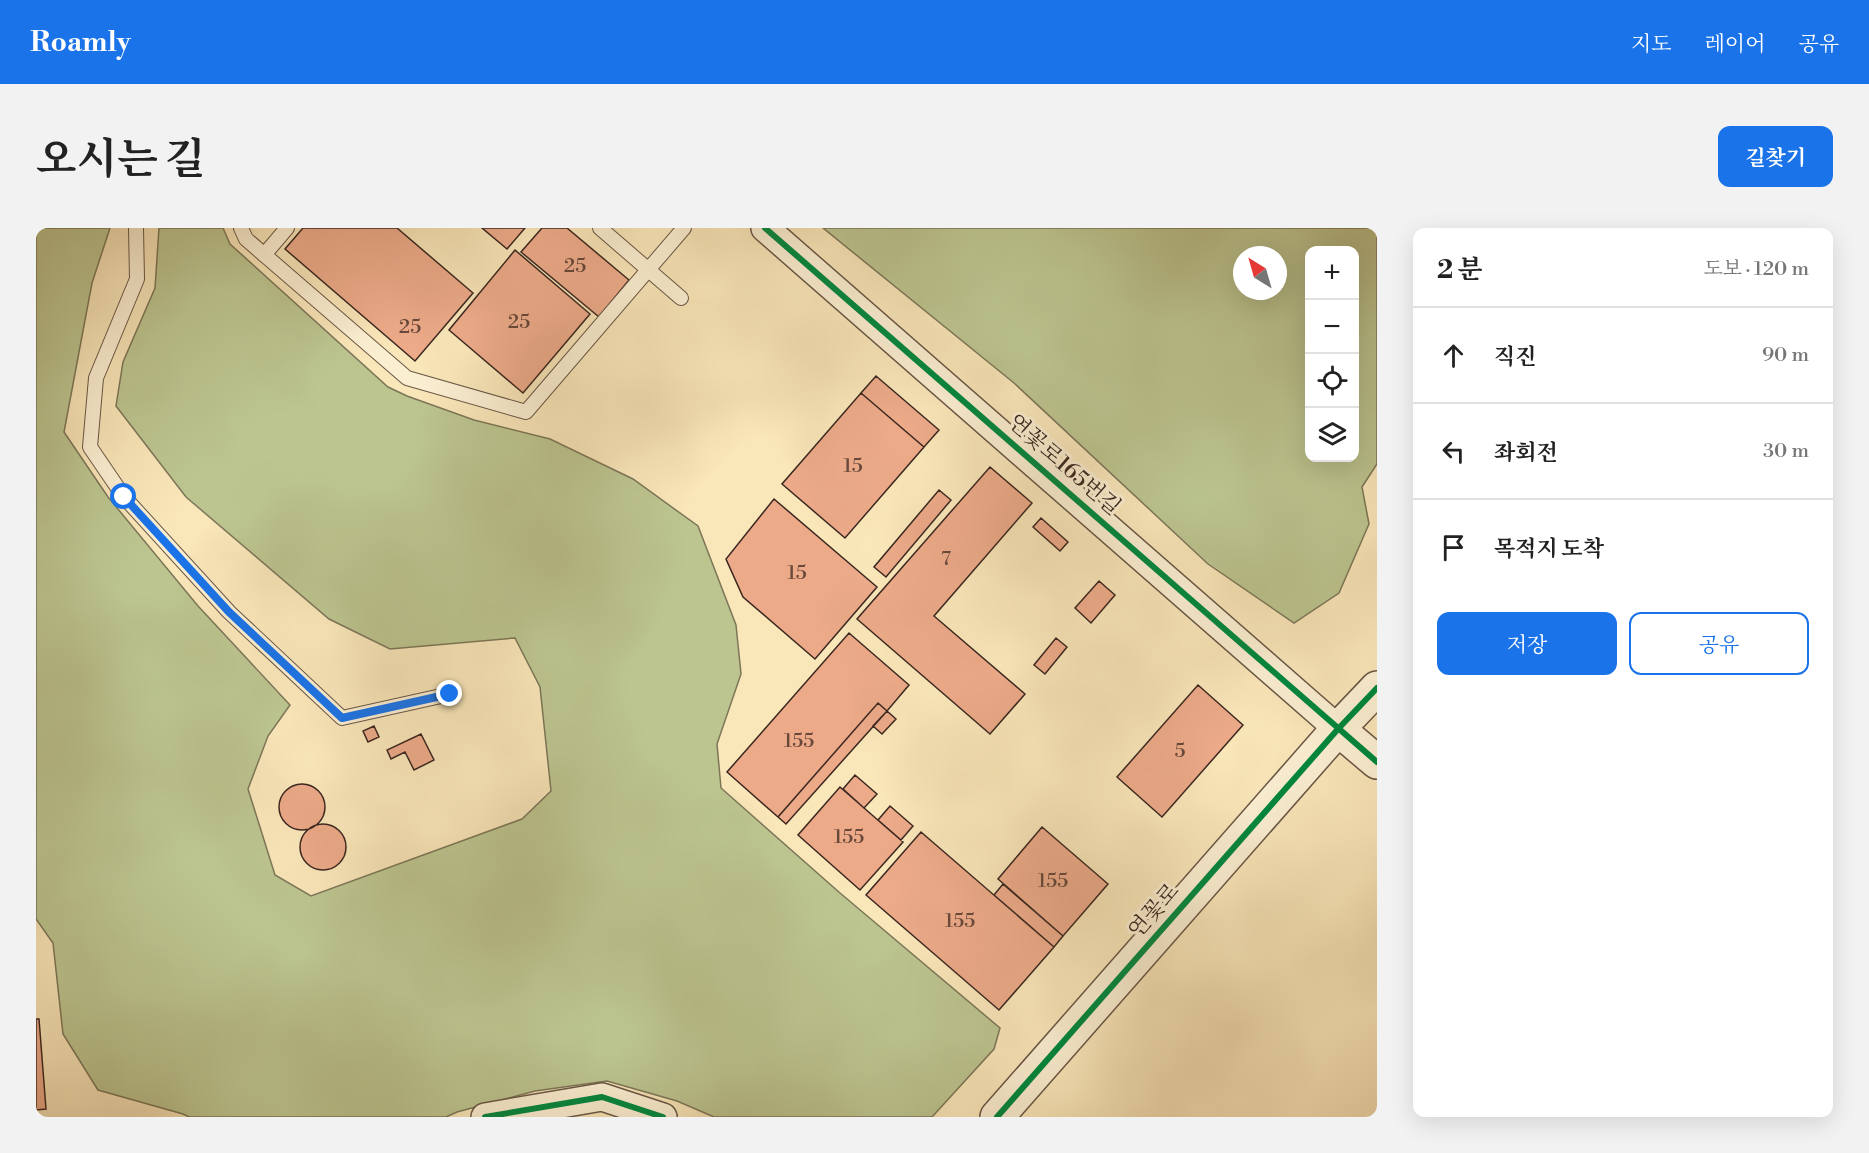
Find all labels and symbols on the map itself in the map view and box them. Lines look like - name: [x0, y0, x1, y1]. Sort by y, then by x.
- north arrow: [1233, 246, 1287, 300]
- house number: 25: [564, 254, 586, 279]
- house number: 25: [508, 310, 530, 335]
- house number: 25: [399, 315, 421, 340]
- street label: 연꽃로165번길: [1002, 409, 1126, 521]
- house number: 15: [843, 454, 863, 479]
- route start: [110, 483, 136, 509]
- house number: 7: [941, 547, 951, 572]
- house number: 15: [787, 561, 807, 586]
- route end: [436, 680, 462, 706]
- house number: 155: [784, 729, 814, 754]
- house number: 5: [1174, 739, 1186, 764]
- house number: 155: [834, 825, 864, 850]
- house number: 155: [1038, 869, 1068, 894]
- street label: 연꽃로: [1123, 878, 1185, 944]
- house number: 155: [945, 909, 975, 934]

